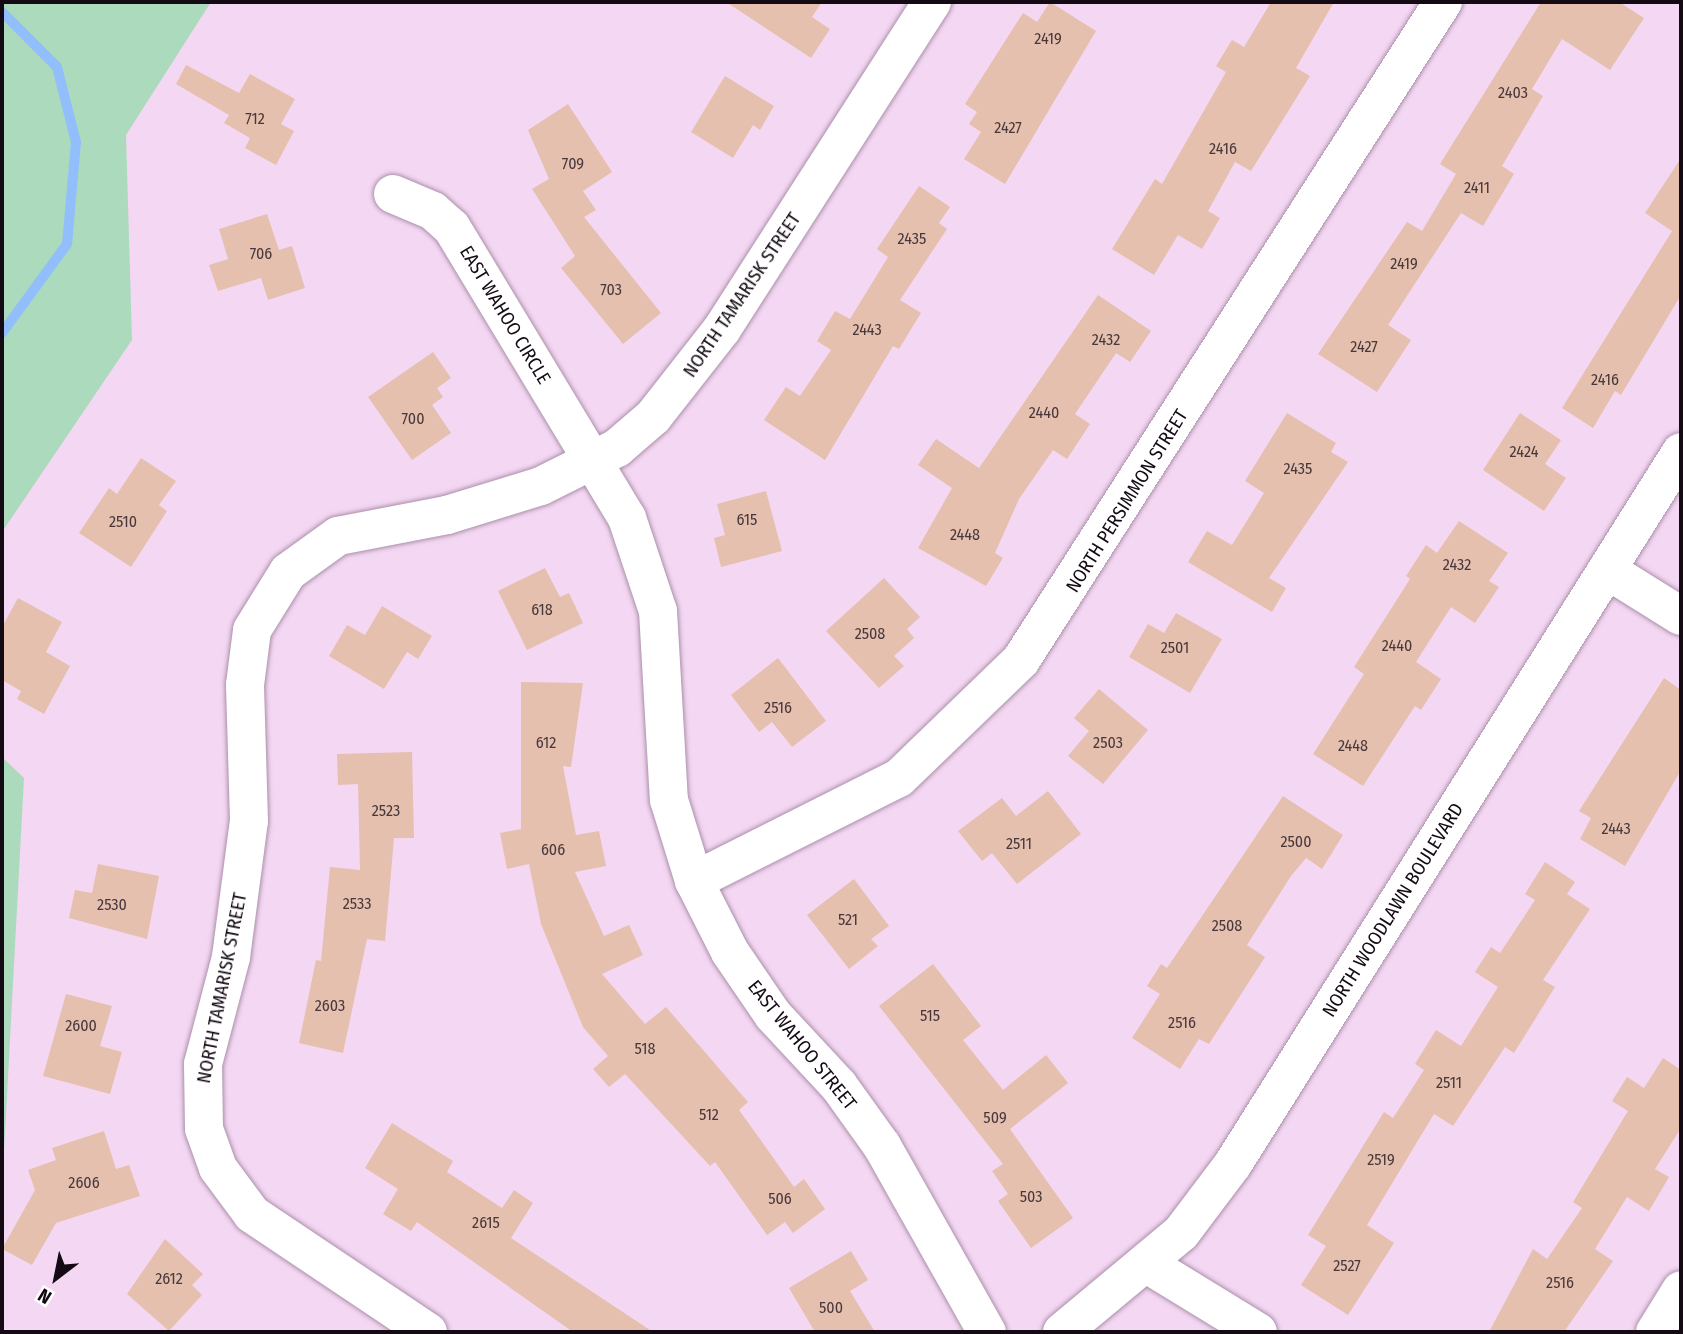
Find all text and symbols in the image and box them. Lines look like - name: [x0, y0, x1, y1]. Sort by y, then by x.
- house number: 2419: [1034, 29, 1062, 49]
- house number: 2403: [1498, 83, 1528, 103]
- house number: 712: [245, 109, 265, 129]
- house number: 2427: [994, 118, 1022, 138]
- house number: 2416: [1209, 139, 1237, 159]
- house number: 709: [562, 154, 584, 174]
- house number: 2411: [1464, 178, 1490, 198]
- street label: NORTH TAMARISK STREET: [678, 208, 806, 382]
- house number: 2435: [898, 229, 926, 249]
- street label: EAST WAHOO CIRCLE: [455, 242, 555, 388]
- house number: 706: [250, 244, 272, 264]
- house number: 2419: [1390, 254, 1418, 274]
- house number: 703: [600, 280, 622, 300]
- house number: 2443: [852, 320, 882, 340]
- house number: 2432: [1092, 330, 1120, 350]
- house number: 2427: [1350, 337, 1378, 357]
- house number: 2416: [1591, 370, 1619, 390]
- house number: 2440: [1029, 403, 1059, 423]
- street label: NORTH PERSIMMON STREET: [1061, 405, 1193, 597]
- house number: 700: [402, 409, 424, 429]
- house number: 2424: [1510, 442, 1538, 462]
- house number: 2435: [1284, 459, 1312, 479]
- house number: 615: [737, 510, 757, 530]
- house number: 2510: [109, 512, 137, 532]
- house number: 2448: [950, 525, 980, 545]
- house number: 2432: [1443, 555, 1471, 575]
- house number: 618: [531, 600, 553, 620]
- house number: 2508: [855, 624, 885, 644]
- house number: 2440: [1382, 636, 1412, 656]
- house number: 2501: [1161, 638, 1189, 658]
- house number: 2516: [764, 698, 792, 718]
- house number: 612: [536, 733, 556, 753]
- house number: 2503: [1093, 733, 1123, 753]
- house number: 2448: [1338, 736, 1368, 756]
- street label: NORTH WOODLAWN BOULEVARD: [1318, 799, 1468, 1021]
- house number: 2523: [372, 801, 400, 821]
- house number: 2443: [1601, 819, 1631, 839]
- house number: 2500: [1280, 832, 1312, 852]
- house number: 2511: [1006, 834, 1032, 854]
- house number: 606: [541, 840, 565, 860]
- street label: NORTH TAMARISK STREET: [192, 891, 252, 1085]
- house number: 2533: [343, 894, 371, 914]
- house number: 2530: [97, 895, 127, 915]
- house number: 521: [838, 910, 858, 930]
- house number: 2508: [1212, 916, 1242, 936]
- street label: EAST WAHOO STREET: [743, 976, 861, 1114]
- house number: 2603: [315, 996, 345, 1016]
- house number: 515: [920, 1006, 940, 1026]
- house number: 2516: [1168, 1013, 1196, 1033]
- house number: 2600: [65, 1016, 97, 1036]
- house number: 518: [635, 1039, 655, 1059]
- house number: 2511: [1436, 1073, 1462, 1093]
- house number: 512: [699, 1105, 719, 1125]
- house number: 509: [983, 1108, 1007, 1128]
- house number: 2519: [1367, 1150, 1395, 1170]
- house number: 2606: [68, 1173, 100, 1193]
- house number: 503: [1020, 1187, 1042, 1207]
- house number: 506: [768, 1189, 792, 1209]
- house number: 2615: [472, 1213, 500, 1233]
- north arrow: [21, 1243, 91, 1313]
- house number: 2527: [1333, 1256, 1361, 1276]
- house number: 2612: [155, 1269, 183, 1289]
- house number: 2516: [1546, 1273, 1574, 1293]
- text: N: [34, 1283, 56, 1309]
- house number: 500: [819, 1298, 843, 1318]

